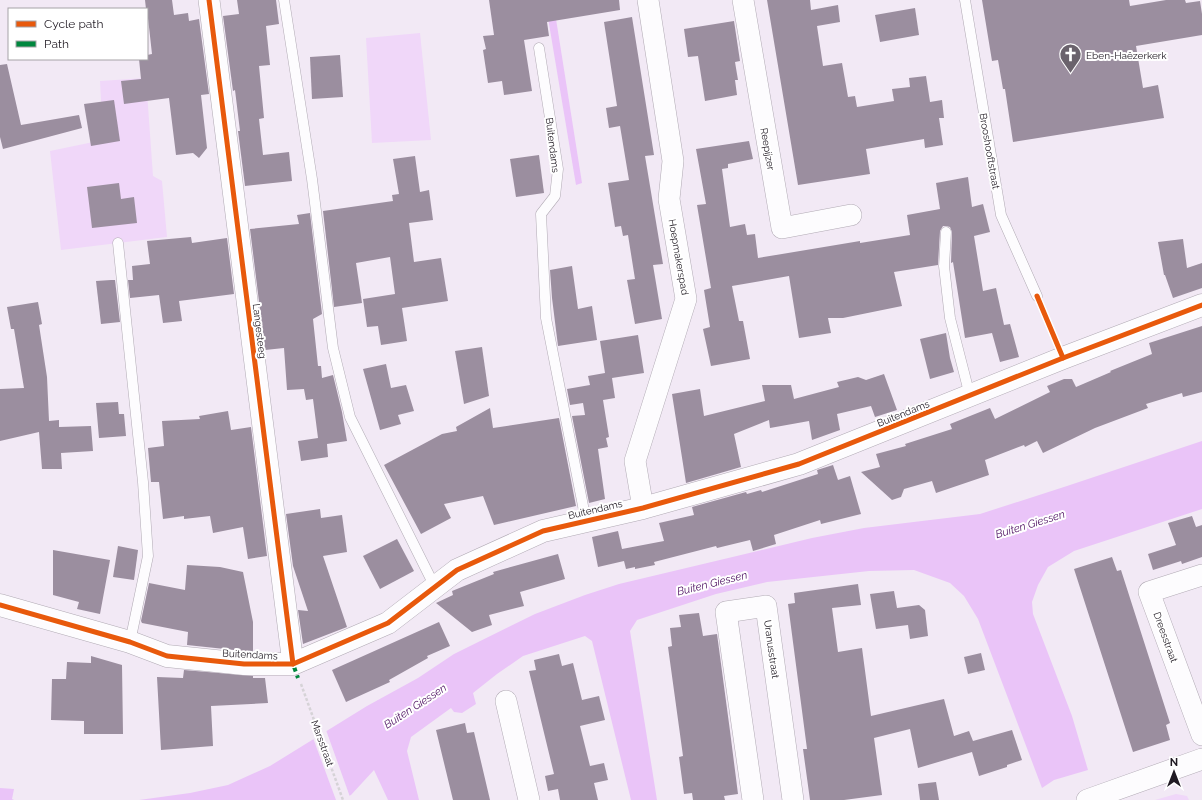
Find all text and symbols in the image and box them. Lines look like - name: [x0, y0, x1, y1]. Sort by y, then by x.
- legend: [8, 8, 148, 60]
- text: Cycle path: [44, 17, 103, 31]
- text: Path: [44, 37, 69, 51]
- church icon: Eben-Haëzerkerk: [1057, 42, 1083, 75]
- place label: Eben-Haëzerkerk: [1086, 50, 1167, 61]
- street label: Brooshooftstraat: [977, 112, 1002, 191]
- street label: Buitendams: [544, 117, 561, 173]
- street label: Reepijzer: [758, 127, 777, 172]
- street label: Hoepmakerspad: [666, 218, 691, 296]
- street label: Langesteeg: [251, 303, 268, 359]
- street label: Buitendams: [875, 398, 931, 429]
- street label: Buitendams: [567, 498, 624, 521]
- water label: Buiten Giessen: [994, 508, 1066, 541]
- water label: Buiten Giessen: [676, 568, 749, 598]
- street label: Dreesstraat: [1151, 610, 1180, 665]
- street label: Uranusstraat: [762, 619, 781, 680]
- street label: Buitendams: [222, 648, 278, 661]
- water label: Buiten Giessen: [382, 681, 449, 731]
- street label: Marsstraat: [309, 719, 336, 768]
- north arrow: [1154, 752, 1194, 792]
- text: N: [1170, 756, 1178, 769]

